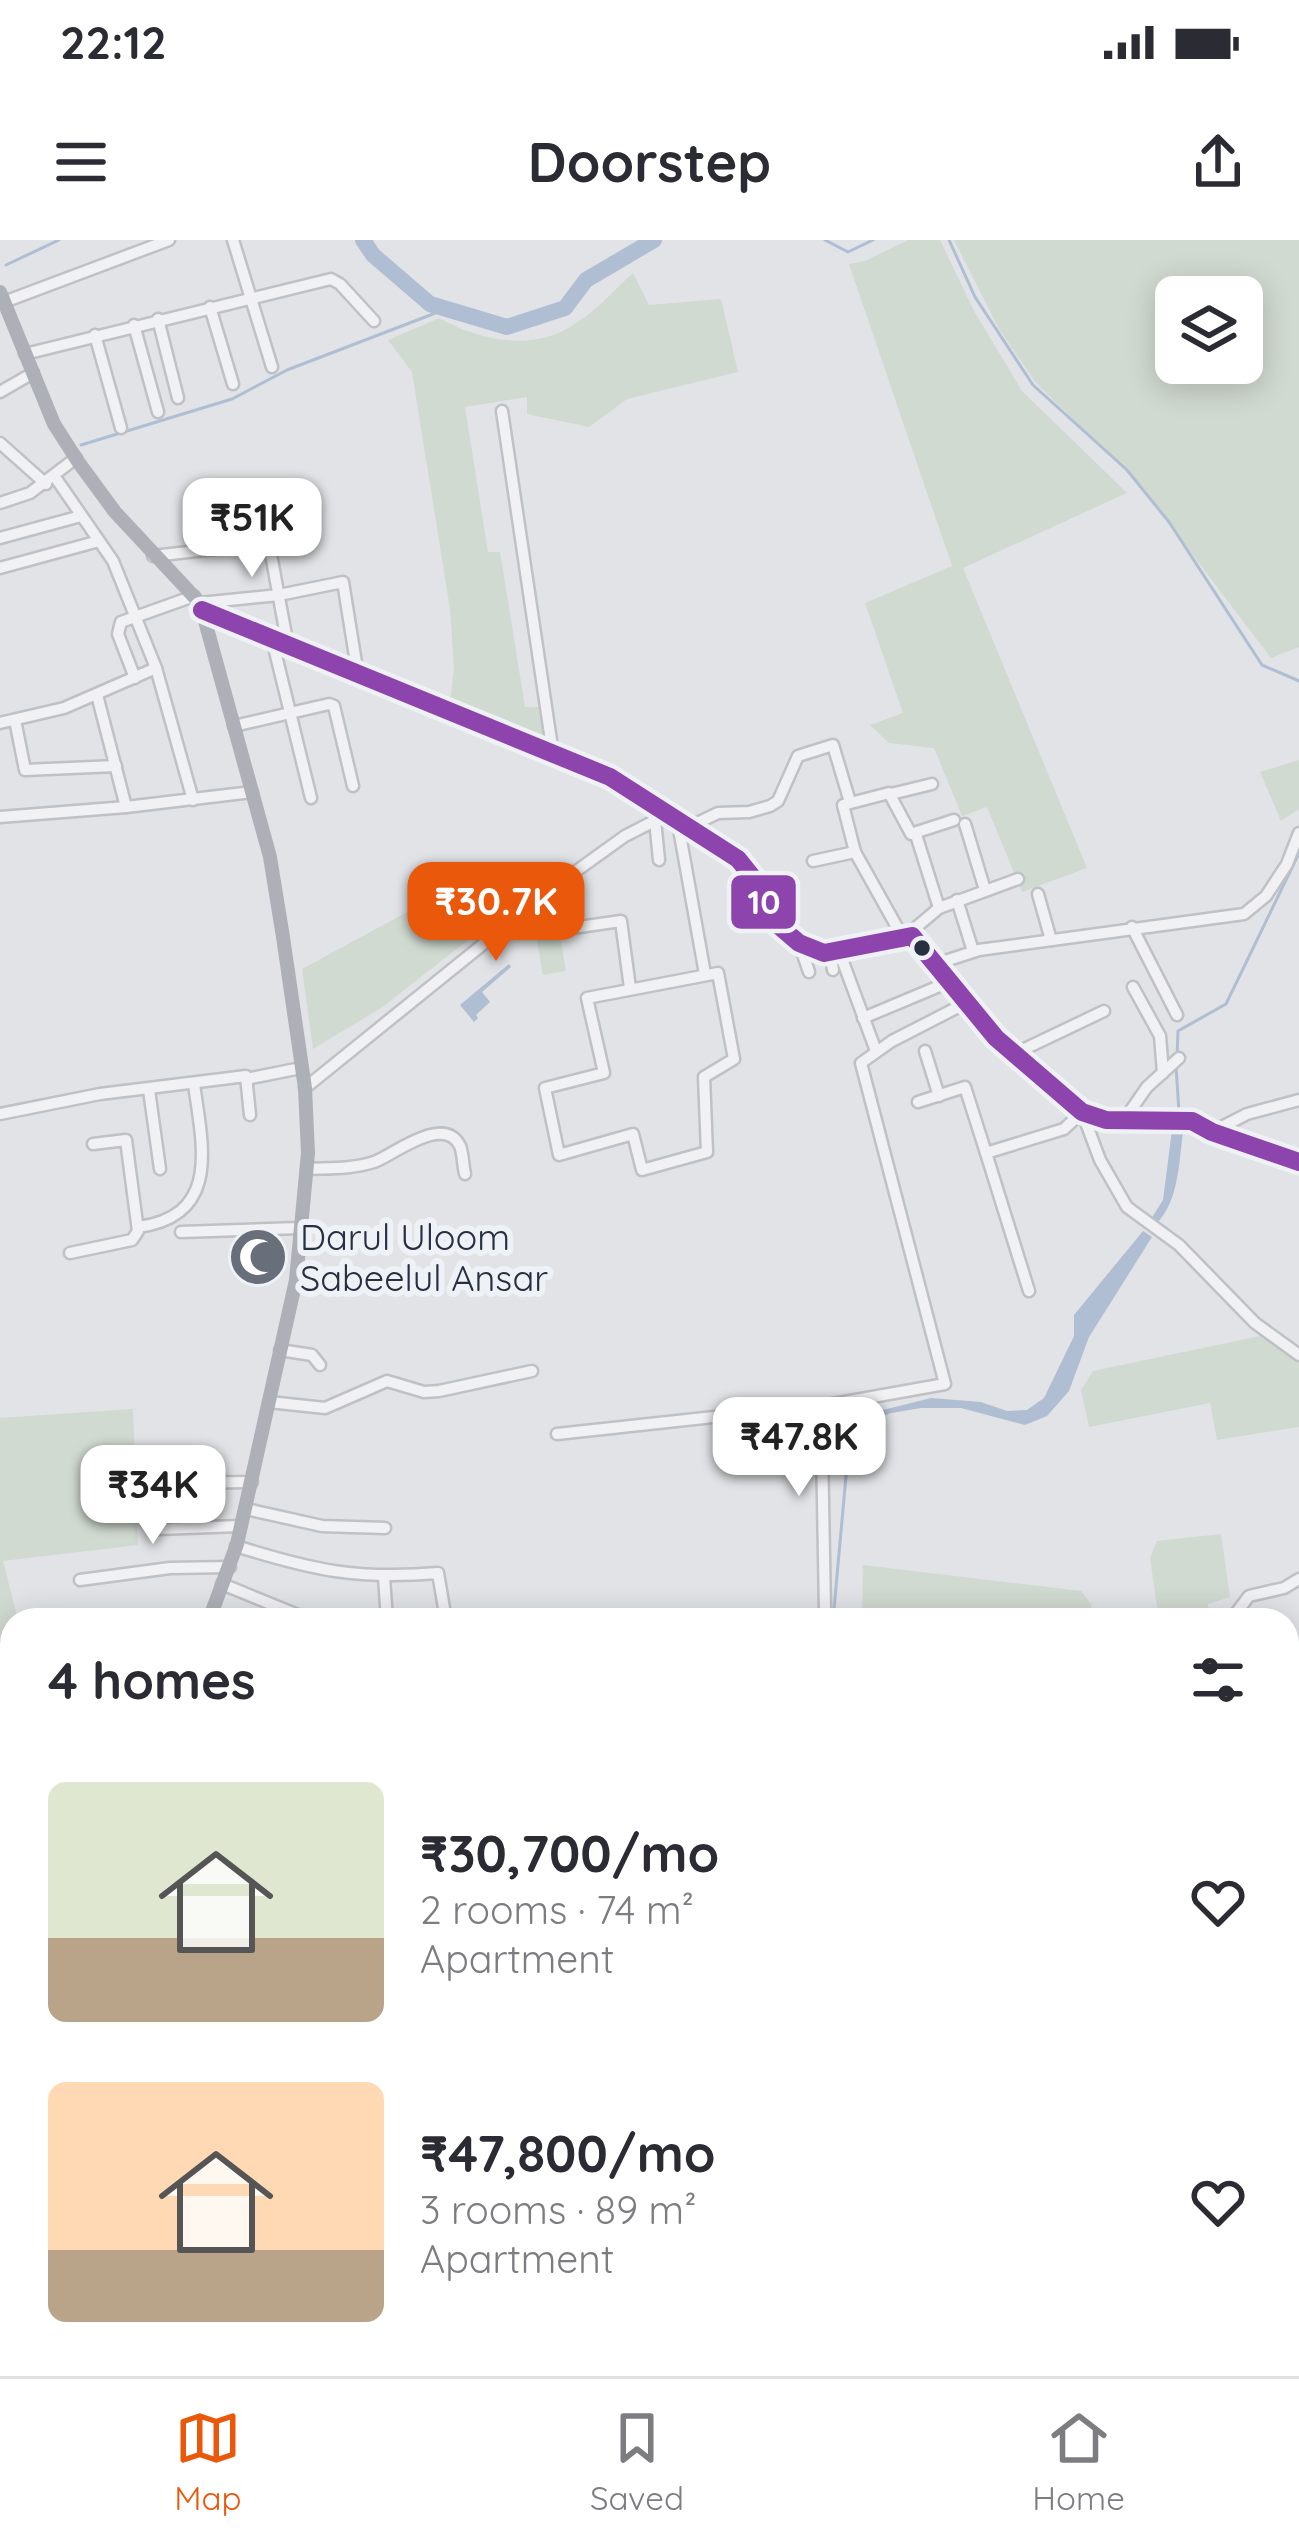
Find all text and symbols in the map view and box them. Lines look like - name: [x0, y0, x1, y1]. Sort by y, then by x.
- text: 22:12: [60, 14, 167, 70]
- text: Doorstep: [528, 128, 771, 196]
- icon: menu: [48, 129, 114, 195]
- icon: share: [1185, 129, 1251, 195]
- map controls: [1155, 276, 1263, 384]
- button: layers: [1155, 276, 1263, 384]
- pin: ₹51K: [181, 478, 323, 580]
- text: ₹51K: [210, 492, 294, 541]
- pin: ₹30.7K: [398, 862, 594, 964]
- line badge: 10: [729, 873, 798, 931]
- text: ₹30.7K: [434, 876, 558, 925]
- text: 10: [747, 881, 781, 922]
- unlabelled marker: [911, 937, 933, 959]
- place label: Darul Uloom Sabeelul Ansar: [300, 1214, 548, 1300]
- mosque icon: Darul Uloom Sabeelul Ansar: [227, 1226, 289, 1288]
- pin: ₹47.8K: [701, 1397, 897, 1499]
- text: ₹47.8K: [740, 1411, 858, 1460]
- pin: ₹34K: [82, 1445, 224, 1547]
- text: ₹34K: [108, 1459, 199, 1508]
- icon: filters: [1185, 1647, 1251, 1713]
- text: 4 homes: [48, 1648, 256, 1712]
- text: ₹30,700/mo: [420, 1821, 719, 1885]
- icon: home: [144, 1830, 288, 1974]
- icon: heart: [1185, 1869, 1251, 1935]
- text: 2 rooms · 74 m²: [420, 1885, 694, 1934]
- text: Apartment: [420, 1934, 614, 1983]
- text: ₹47,800/mo: [420, 2121, 716, 2185]
- icon: home: [144, 2130, 288, 2274]
- icon: heart: [1185, 2169, 1251, 2235]
- text: 3 rooms · 89 m²: [420, 2185, 697, 2234]
- text: Apartment: [420, 2234, 614, 2283]
- tab: Map: [174, 2405, 241, 2518]
- tab: Saved: [590, 2405, 684, 2518]
- tab: Home: [1032, 2405, 1125, 2518]

